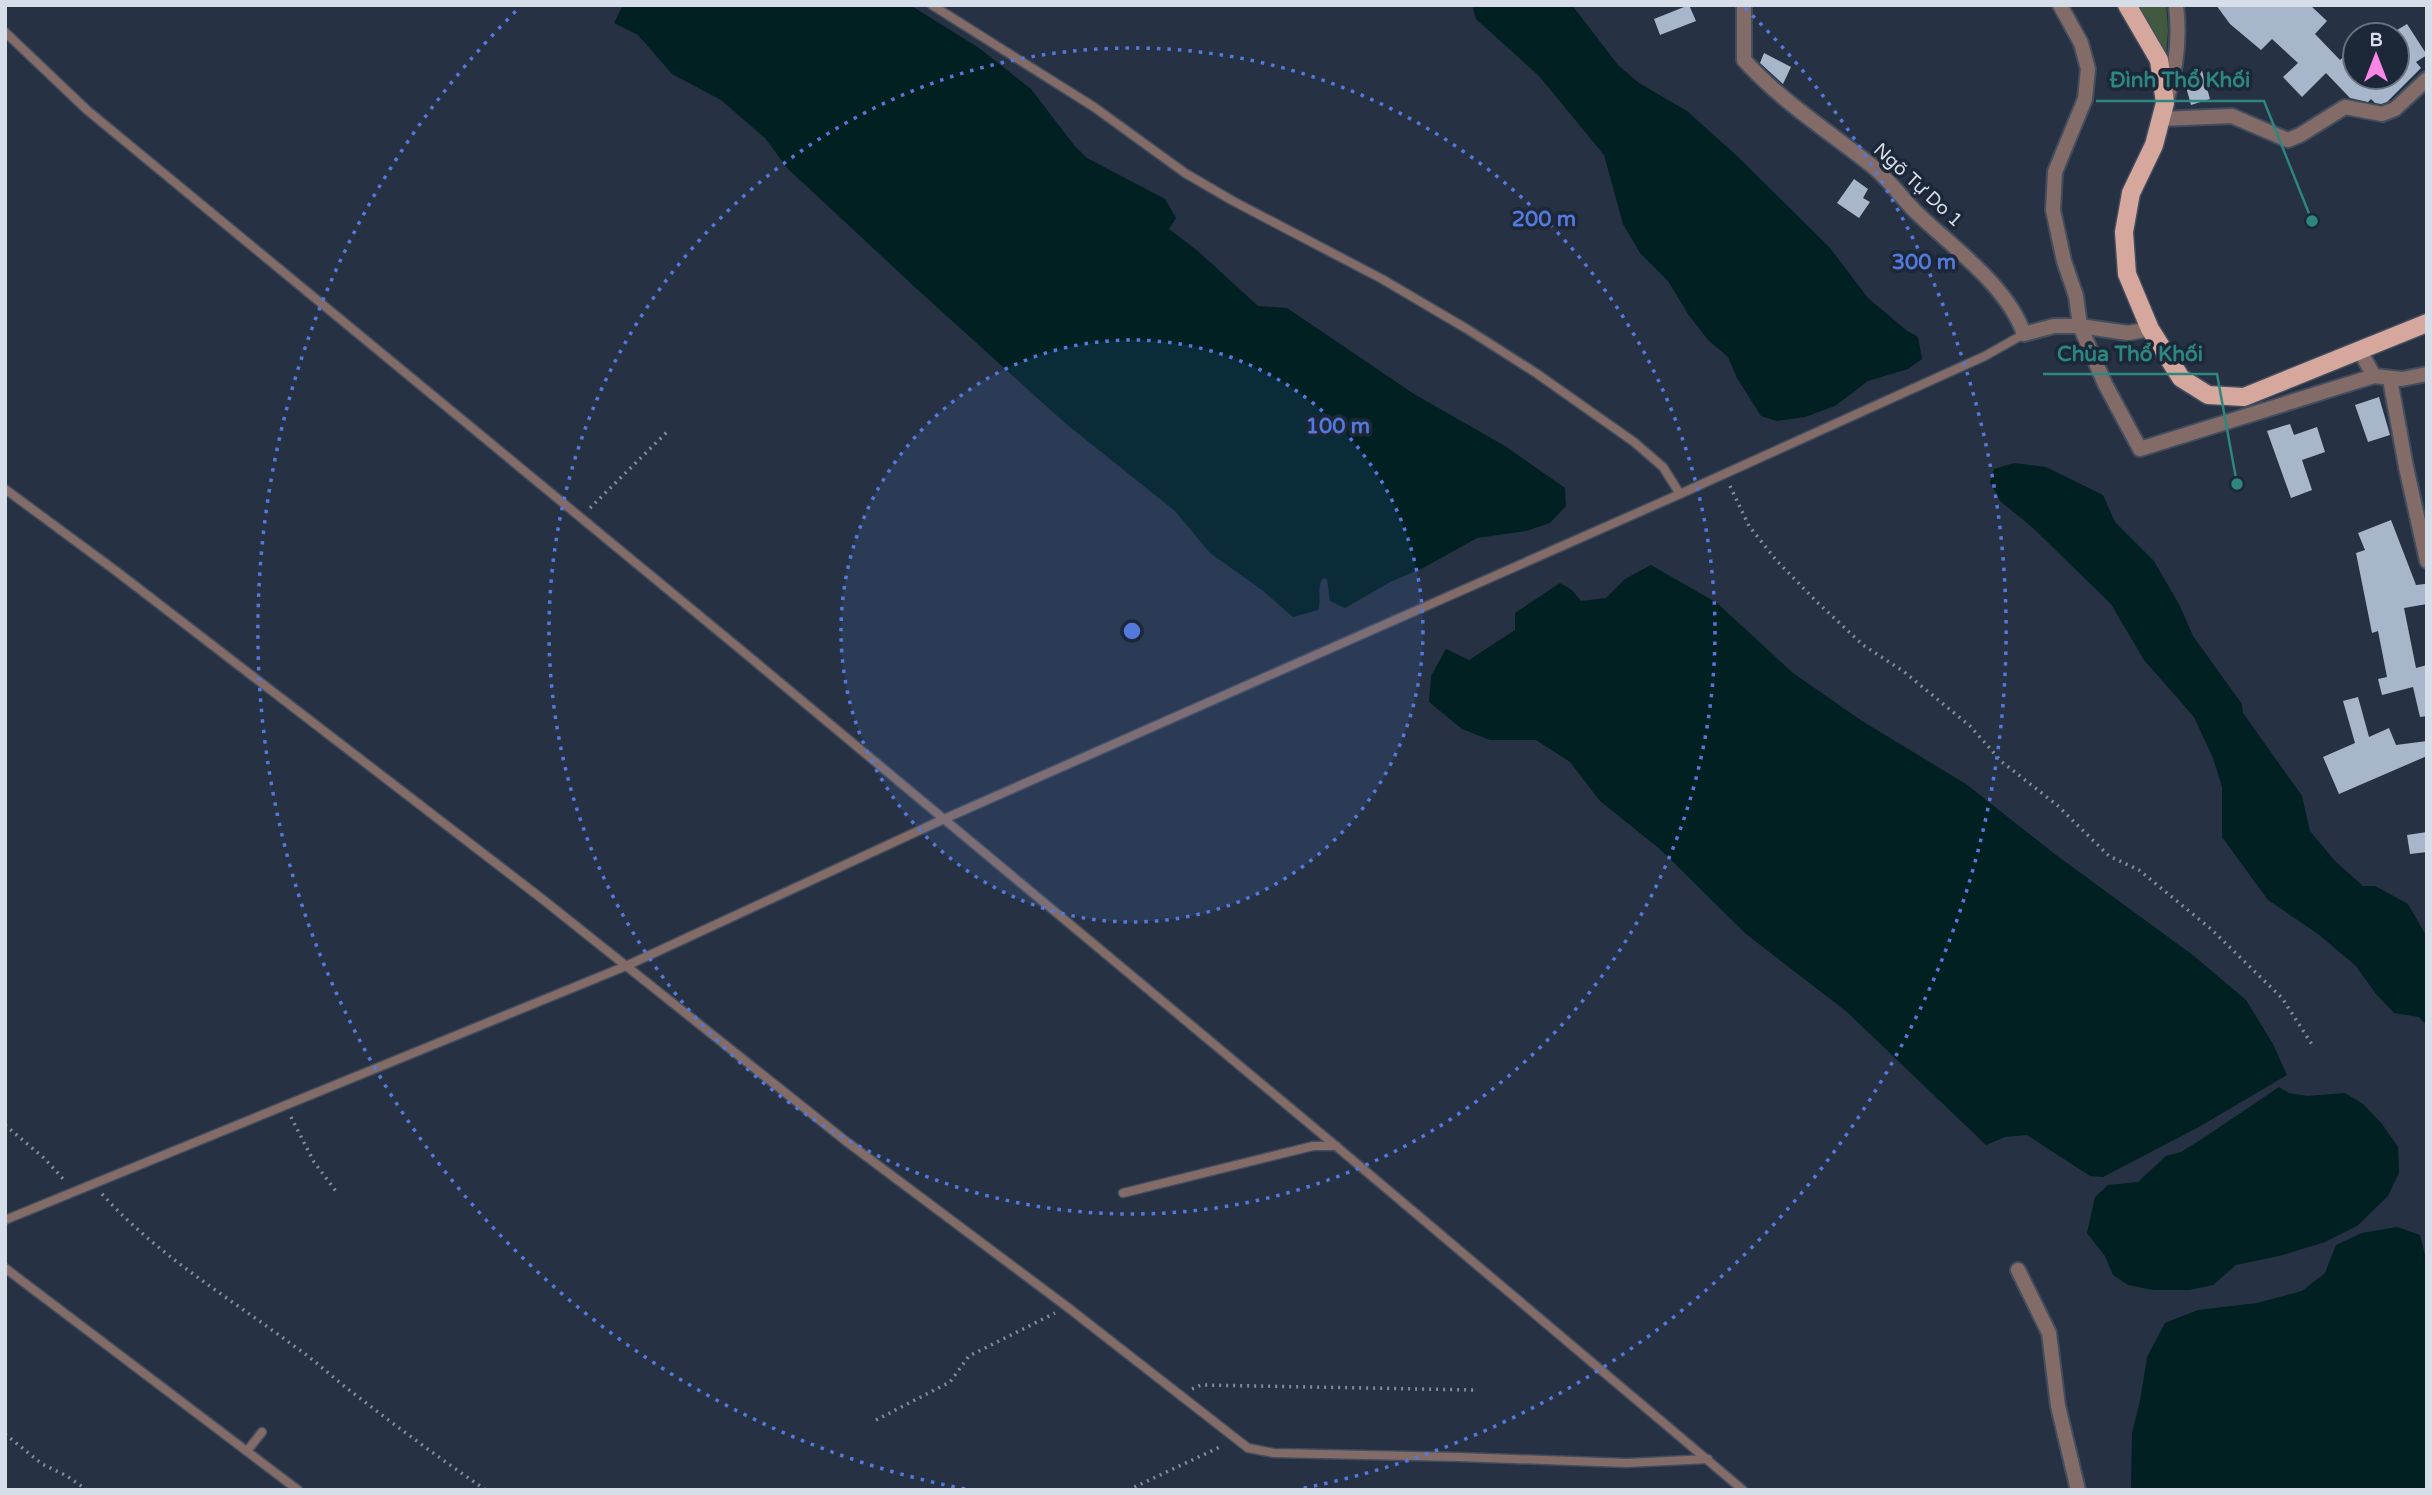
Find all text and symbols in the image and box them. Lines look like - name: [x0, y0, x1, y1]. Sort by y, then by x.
- north arrow: [2341, 21, 2411, 91]
- text: B: [2369, 29, 2383, 51]
- callout: Đình Thổ Khối: [2096, 59, 2264, 101]
- text: Đình Thổ Khối: [2109, 68, 2250, 93]
- street label: Ngõ Tự Do 1: [1869, 138, 1967, 232]
- text: 200 m: [1512, 207, 1576, 232]
- text: 300 m: [1892, 250, 1956, 275]
- callout: Chùa Thổ Khối: [2043, 332, 2217, 374]
- text: Chùa Thổ Khối: [2057, 342, 2203, 367]
- text: 100 m: [1306, 414, 1370, 439]
- centre of rings: [1120, 619, 1144, 643]

